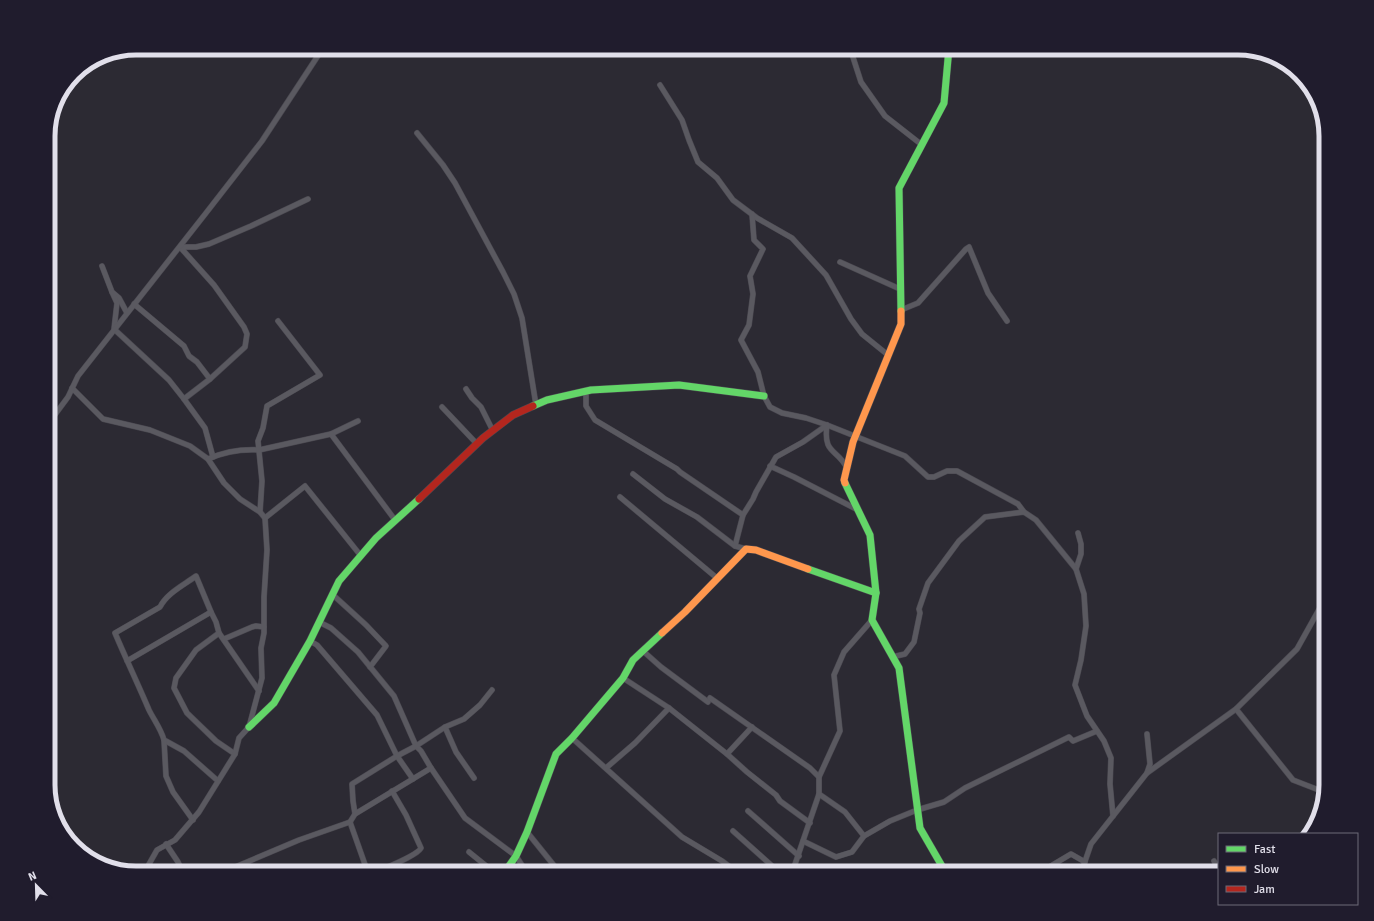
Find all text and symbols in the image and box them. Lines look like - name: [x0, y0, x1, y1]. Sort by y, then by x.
- legend: [1218, 833, 1358, 905]
- text: Fast: [1254, 842, 1275, 857]
- text: Slow: [1254, 862, 1279, 877]
- north arrow: [16, 865, 56, 905]
- text: N: [26, 869, 38, 884]
- text: Jam: [1254, 882, 1275, 897]

